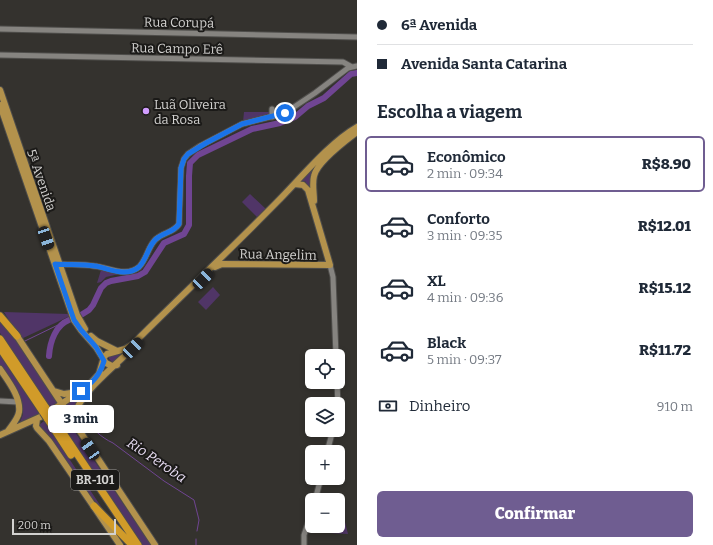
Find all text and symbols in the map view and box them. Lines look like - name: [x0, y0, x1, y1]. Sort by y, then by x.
- street label: Rua Corupá: [144, 14, 214, 31]
- text: 6ª Avenida: [401, 16, 477, 34]
- street label: Rua Campo Erê: [131, 40, 223, 57]
- text: Avenida Santa Catarina: [401, 55, 567, 73]
- place label: Luã Oliveira da Rosa: [154, 97, 226, 127]
- text: Escolha a viagem: [377, 101, 522, 123]
- route start: [276, 104, 294, 122]
- marker: Luã Oliveira da Rosa: [141, 106, 151, 116]
- icon: car: [379, 146, 415, 182]
- street label: 5ª Avenida: [24, 147, 59, 213]
- text: Econômico: [427, 148, 506, 166]
- text: R$8.90: [642, 155, 691, 173]
- text: 2 min · 09:34: [427, 166, 503, 181]
- icon: car: [379, 208, 415, 244]
- text: Conforto: [427, 210, 490, 228]
- text: R$12.01: [638, 217, 691, 235]
- car: [36, 225, 56, 251]
- text: 3 min · 09:35: [427, 228, 503, 243]
- street label: Rua Angelim: [239, 246, 317, 263]
- car: [190, 266, 216, 292]
- icon: car: [379, 270, 415, 306]
- text: XL: [427, 272, 446, 290]
- text: R$15.12: [639, 279, 691, 297]
- text: 4 min · 09:36: [427, 290, 503, 305]
- icon: car: [379, 332, 415, 368]
- text: Black: [427, 334, 466, 352]
- car: [120, 335, 146, 361]
- text: R$11.72: [639, 341, 691, 359]
- map controls: [305, 349, 345, 533]
- button: locate: [305, 349, 345, 389]
- text: 5 min · 09:37: [427, 352, 502, 367]
- route end: [72, 382, 90, 400]
- icon: cash: [377, 395, 399, 417]
- button: layers: [305, 397, 345, 437]
- text: Dinheiro: [409, 397, 470, 415]
- text: 910 m: [657, 399, 693, 414]
- callout: 3 min: [48, 405, 114, 433]
- text: 3 min: [64, 411, 98, 426]
- water label: Rio Peroba: [124, 434, 190, 486]
- car: [78, 436, 102, 462]
- button: +: [305, 445, 345, 485]
- road number: BR-101: [71, 470, 119, 490]
- button: Confirmar: [377, 491, 693, 537]
- button: −: [305, 493, 345, 533]
- scale bar: [12, 517, 116, 536]
- text: 200 m: [18, 519, 51, 532]

